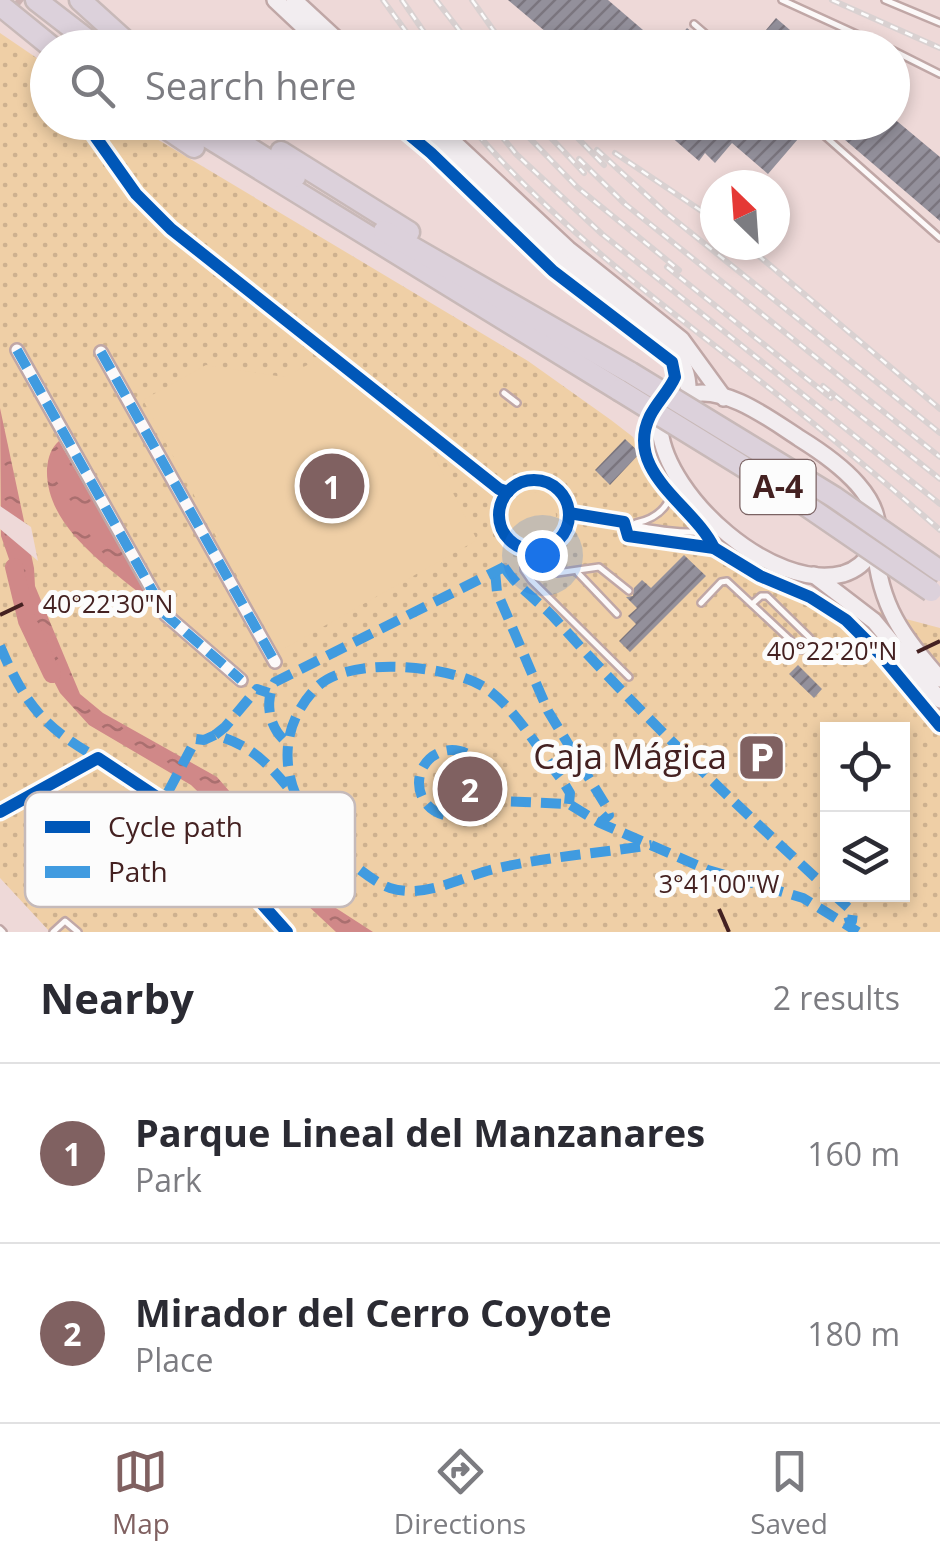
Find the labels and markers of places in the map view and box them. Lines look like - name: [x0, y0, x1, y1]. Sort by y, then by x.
- pin: 1: [300, 448, 364, 524]
- parking icon: Caja Mágica: [736, 731, 788, 783]
- place label: Caja Mágica: [533, 732, 727, 779]
- pin: 2: [438, 752, 502, 826]

